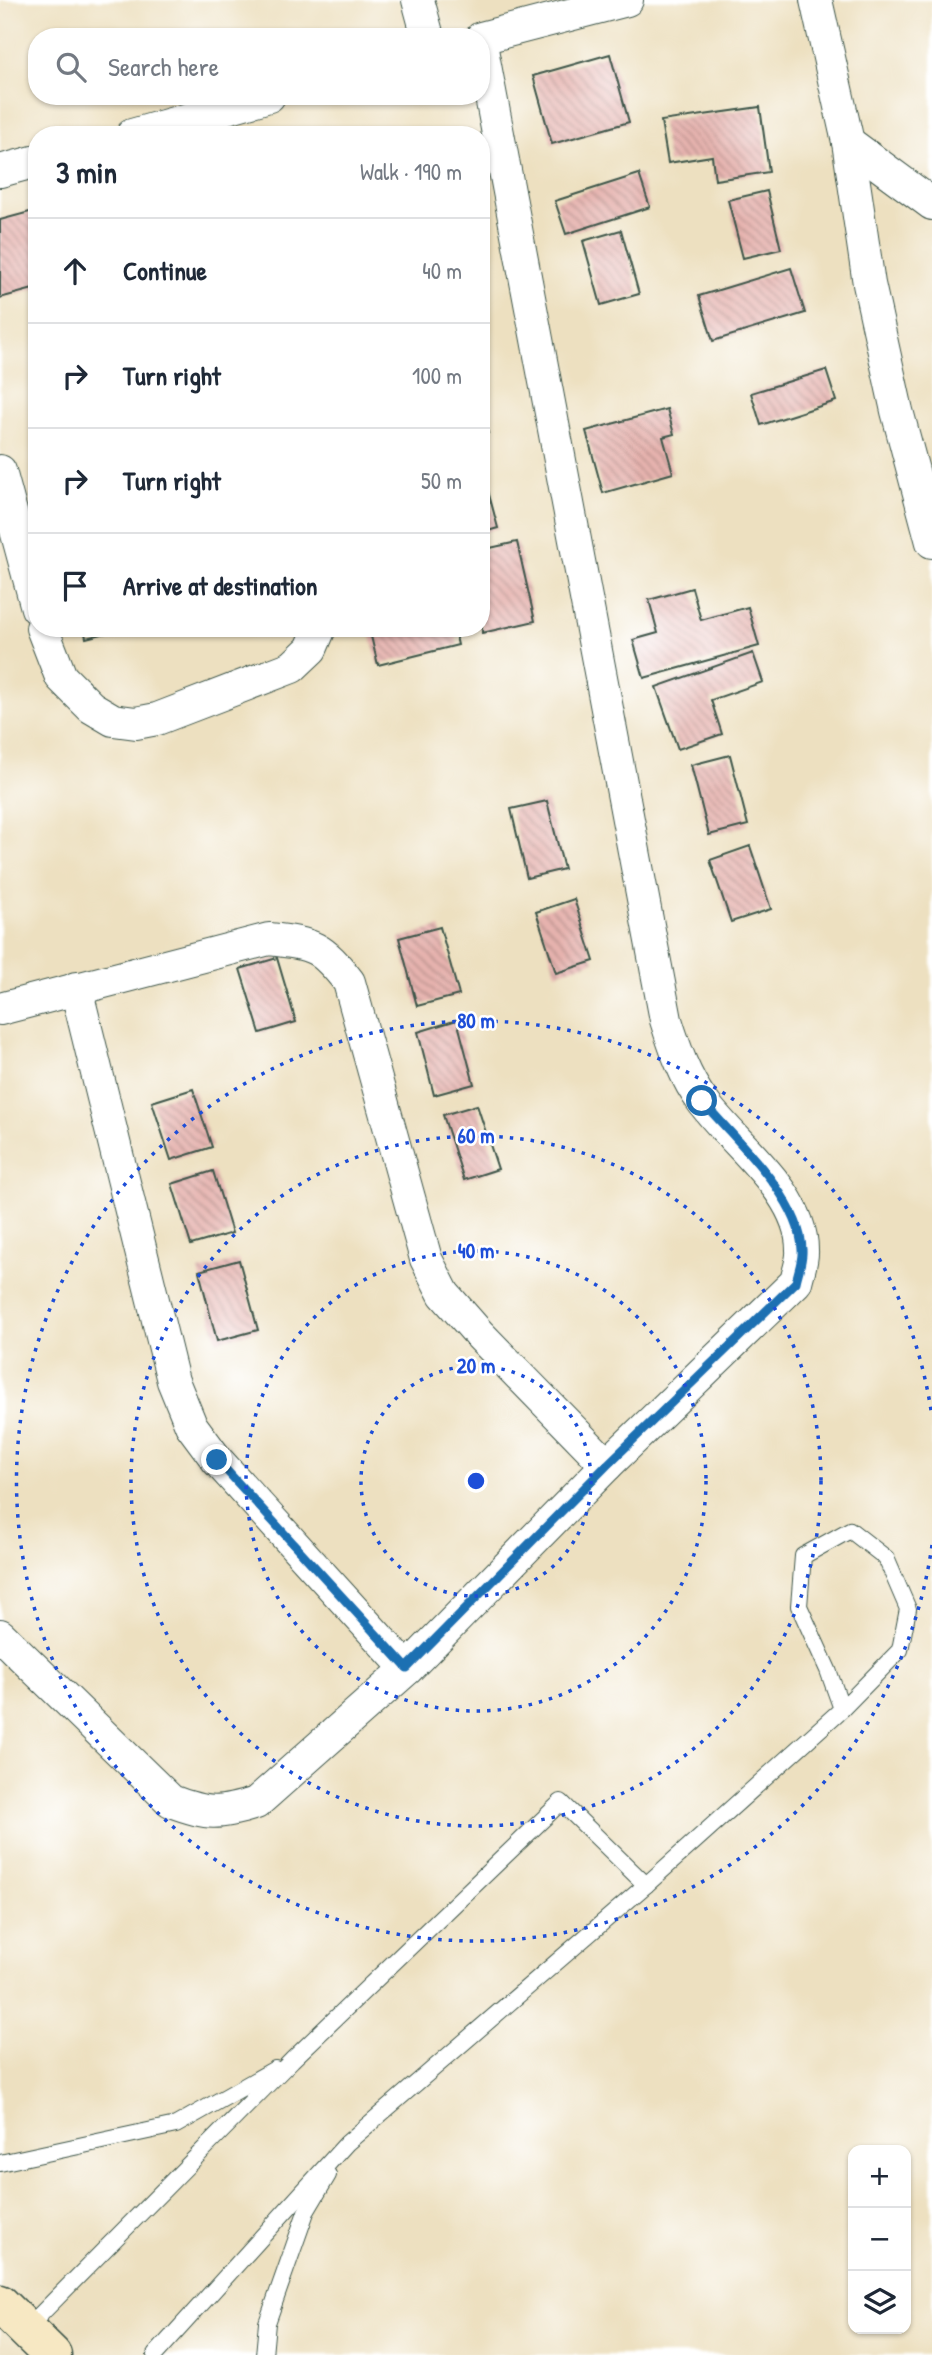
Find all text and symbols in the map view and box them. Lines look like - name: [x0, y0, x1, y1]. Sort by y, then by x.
- search box: [28, 28, 490, 105]
- icon: search: [52, 48, 90, 86]
- text: Search here: [108, 49, 219, 84]
- text: 3 min: [56, 152, 117, 192]
- text: Walk · 190 m: [360, 156, 462, 187]
- icon: ahead: [56, 252, 94, 290]
- text: Continue: [123, 253, 207, 288]
- text: 40 m: [422, 255, 462, 286]
- icon: right: [56, 357, 94, 395]
- text: Turn right: [123, 358, 221, 393]
- text: 100 m: [412, 360, 462, 391]
- icon: right: [56, 462, 94, 500]
- text: Turn right: [123, 463, 221, 498]
- text: 50 m: [421, 465, 462, 496]
- icon: arrive: [56, 567, 94, 605]
- text: Arrive at destination: [123, 568, 318, 603]
- text: 80 m: [457, 1006, 495, 1035]
- route start: [686, 1085, 717, 1116]
- text: 60 m: [458, 1121, 494, 1150]
- text: 40 m: [458, 1236, 494, 1265]
- text: 20 m: [457, 1351, 495, 1380]
- route end: [201, 1444, 232, 1475]
- centre of rings: [464, 1469, 488, 1493]
- map controls: [848, 2145, 911, 2334]
- button: +: [848, 2145, 911, 2208]
- button: −: [848, 2208, 911, 2271]
- button: layers: [848, 2271, 911, 2334]

